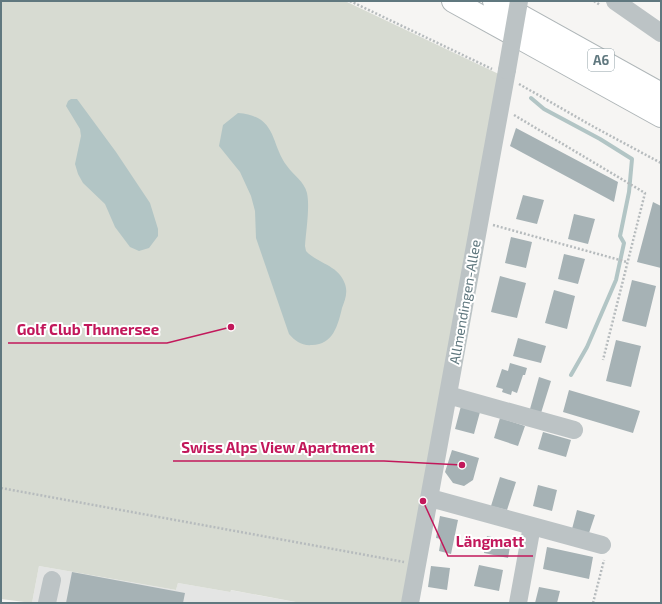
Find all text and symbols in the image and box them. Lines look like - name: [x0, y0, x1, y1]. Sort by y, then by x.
- road number: A6: [588, 49, 614, 71]
- street label: Allmendingen-Allee: [445, 238, 484, 366]
- callout: Golf Club Thunersee: [8, 316, 167, 343]
- text: Golf Club Thunersee: [17, 320, 159, 338]
- callout: Swiss Alps View Apartment: [173, 434, 384, 461]
- text: Swiss Alps View Apartment: [181, 438, 375, 456]
- callout: Längmatt: [448, 529, 533, 556]
- text: Längmatt: [456, 532, 524, 550]

